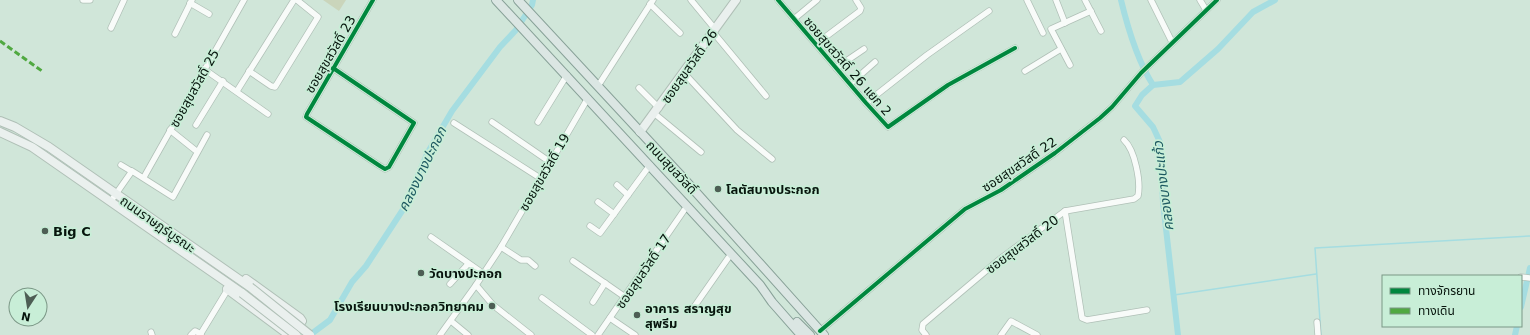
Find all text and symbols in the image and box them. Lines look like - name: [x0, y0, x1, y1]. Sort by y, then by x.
- street label: ซอยสุขสวัสดิ์ 23: [302, 13, 359, 96]
- street label: ซอยสุขสวัสดิ์ 26 แยก 2: [801, 14, 895, 119]
- street label: ซอยสุขสวัสดิ์ 26: [658, 26, 720, 106]
- street label: ซอยสุขสวัสดิ์ 25: [167, 46, 222, 130]
- water label: คลองบางปะกอก: [395, 124, 450, 214]
- street label: ซอยสุขสวัสดิ์ 19: [516, 131, 573, 214]
- street label: ซอยสุขสวัสดิ์ 22: [979, 134, 1060, 195]
- street label: ถนนสุขสวัสดิ์: [643, 137, 700, 197]
- water label: คลองบางปะแก้ว: [1149, 139, 1176, 232]
- place label: โลตัสบางประกอก: [726, 182, 820, 197]
- marker: โลตัสบางประกอก: [713, 184, 723, 194]
- street label: ถนนราษฎร์บูรณะ: [117, 193, 198, 256]
- street label: ซอยสุขสวัสดิ์ 20: [983, 212, 1062, 277]
- place label: Big C: [53, 224, 91, 239]
- marker: Big C: [40, 226, 50, 236]
- street label: ซอยสุขสวัสดิ์ 17: [613, 231, 674, 312]
- place label: วัดบางปะกอก: [429, 266, 502, 281]
- marker: วัดบางปะกอก: [416, 268, 426, 278]
- legend: [1382, 275, 1522, 327]
- text: ทางจักรยาน: [1418, 284, 1475, 298]
- north arrow: [8, 287, 48, 327]
- place label: โรงเรียนบางปะกอกวิทยาคม: [334, 299, 484, 314]
- marker: โรงเรียนบางปะกอกวิทยาคม: [487, 301, 497, 311]
- place label: อาคาร สราญสุข สุพรีม: [645, 301, 732, 331]
- text: ทางเดิน: [1418, 304, 1455, 318]
- text: N: [20, 309, 32, 324]
- marker: อาคาร สราญสุข สุพรีม: [632, 310, 642, 320]

